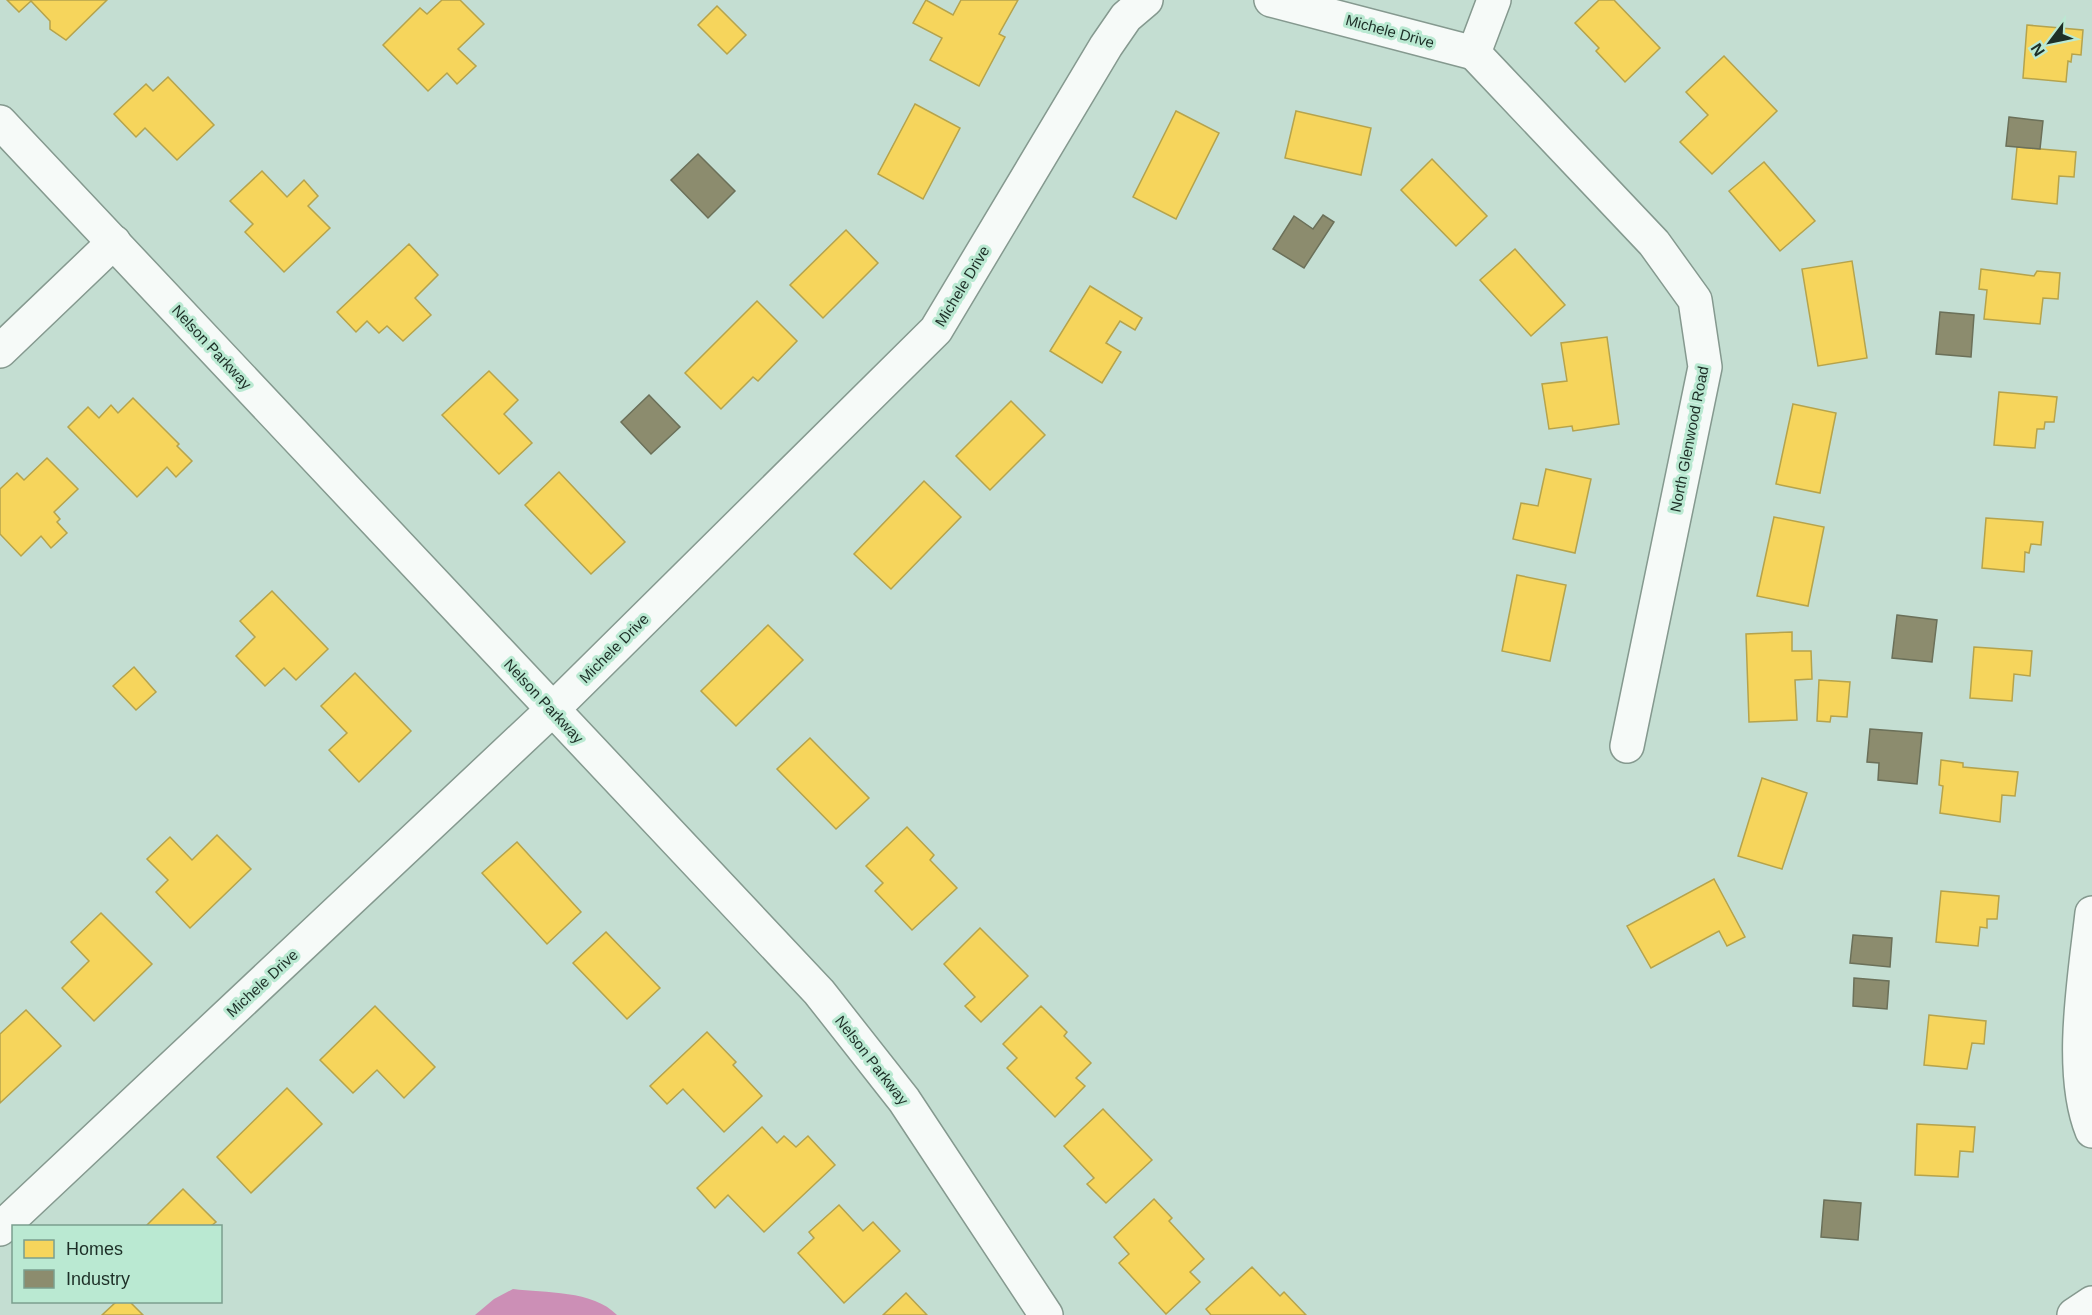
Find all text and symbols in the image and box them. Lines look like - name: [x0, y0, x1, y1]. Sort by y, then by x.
- street label: Michele Drive: [1344, 11, 1436, 51]
- north arrow: [2020, 12, 2080, 72]
- text: N: [2027, 40, 2048, 59]
- street label: Michele Drive: [931, 243, 993, 329]
- street label: Nelson Parkway: [169, 302, 256, 393]
- street label: North Glenwood Road: [1666, 365, 1712, 513]
- street label: Michele Drive: [576, 610, 652, 686]
- street label: Nelson Parkway: [501, 656, 588, 747]
- street label: Michele Drive: [223, 946, 301, 1020]
- street label: Nelson Parkway: [832, 1012, 912, 1108]
- legend: [12, 1225, 222, 1303]
- text: Homes: [66, 1239, 123, 1259]
- text: Industry: [66, 1269, 130, 1289]

